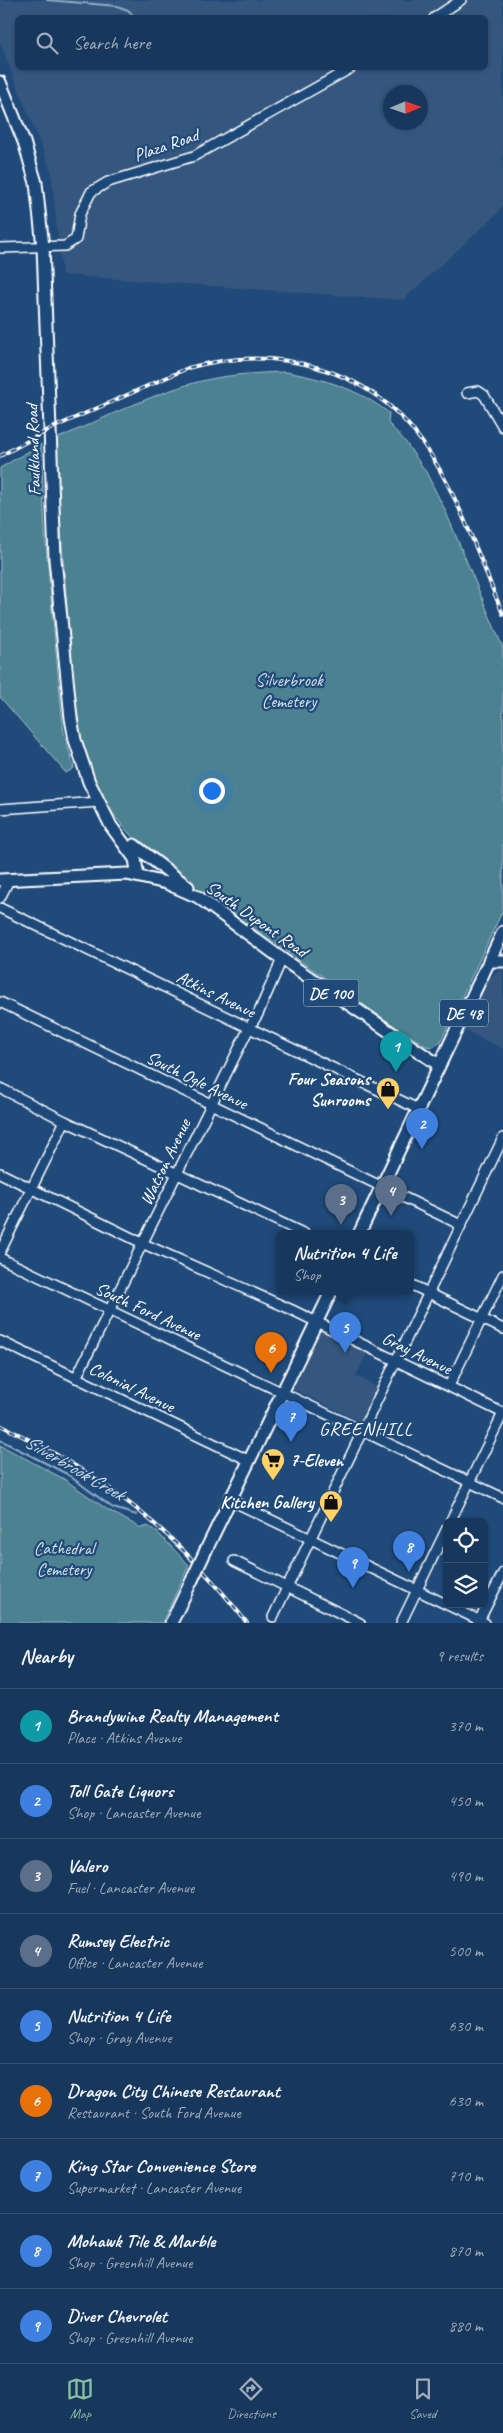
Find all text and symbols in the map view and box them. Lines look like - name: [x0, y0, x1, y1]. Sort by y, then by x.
- search box: [15, 15, 488, 70]
- icon: search: [33, 29, 61, 57]
- text: Search here: [73, 31, 150, 55]
- north arrow: [383, 85, 428, 130]
- street label: Plaza Road: [131, 123, 204, 166]
- street label: Faulkland Road: [20, 401, 46, 496]
- park label: Silverbrook Cemetery: [255, 669, 324, 712]
- your location: [199, 778, 225, 804]
- street label: South Dupont Road: [202, 876, 314, 964]
- street label: Atkins Avenue: [173, 965, 260, 1023]
- road number: DE 100: [304, 980, 358, 1006]
- road number: DE 48: [440, 1000, 488, 1026]
- pin: 1: [380, 1031, 412, 1072]
- street label: South Ogle Avenue: [143, 1046, 252, 1115]
- place label: Four Seasons Sunrooms: [288, 1068, 372, 1111]
- shop icon: Four Seasons Sunrooms: [375, 1076, 401, 1110]
- pin: 2: [406, 1108, 438, 1149]
- street label: Watson Avenue: [135, 1114, 196, 1209]
- pin: 4: [375, 1175, 407, 1216]
- pin: 3: [325, 1184, 357, 1225]
- popup: [276, 1230, 414, 1295]
- text: Nutrition 4 Life: [293, 1241, 397, 1265]
- text: Shop: [293, 1265, 321, 1285]
- street label: South Ford Avenue: [92, 1277, 205, 1345]
- pin: 5: [329, 1312, 361, 1353]
- street label: Gray Avenue: [378, 1327, 457, 1380]
- pin: 6: [255, 1332, 287, 1373]
- street label: Colonial Avenue: [86, 1357, 179, 1418]
- pin: 7: [275, 1401, 307, 1442]
- district label: GREENHILL: [319, 1417, 413, 1441]
- water label: Silverbrook Creek: [21, 1430, 131, 1507]
- supermarket icon: 7-Eleven: [260, 1447, 286, 1481]
- place label: 7-Eleven: [290, 1449, 345, 1471]
- shop icon: Kitchen Gallery: [318, 1489, 344, 1523]
- place label: Kitchen Gallery: [220, 1491, 316, 1513]
- map controls: [443, 1518, 488, 1608]
- button: locate: [443, 1518, 488, 1563]
- pin: 8: [393, 1531, 425, 1572]
- park label: Cathedral Cemetery: [34, 1537, 97, 1580]
- pin: 9: [337, 1547, 369, 1588]
- button: layers: [443, 1563, 488, 1608]
- text: Nearby: [20, 1643, 73, 1669]
- text: 9 results: [436, 1646, 483, 1666]
- text: Brandywine Realty Management: [67, 1704, 278, 1728]
- text: 1: [32, 1716, 40, 1736]
- text: 370 m: [449, 1716, 483, 1736]
- text: Place · Atkins Avenue: [67, 1728, 181, 1748]
- text: Toll Gate Liquors: [67, 1779, 173, 1803]
- text: 2: [32, 1791, 40, 1811]
- text: 450 m: [449, 1791, 483, 1811]
- text: Shop · Lancaster Avenue: [67, 1803, 200, 1823]
- text: Valero: [67, 1854, 107, 1878]
- text: 3: [32, 1866, 40, 1886]
- text: 490 m: [449, 1866, 483, 1886]
- text: Fuel · Lancaster Avenue: [67, 1878, 194, 1898]
- text: Rumsey Electric: [67, 1929, 169, 1953]
- text: 4: [32, 1941, 40, 1961]
- text: 500 m: [449, 1941, 483, 1961]
- text: Office · Lancaster Avenue: [67, 1953, 203, 1973]
- text: Nutrition 4 Life: [67, 2004, 170, 2028]
- text: 5: [33, 2016, 39, 2036]
- text: 630 m: [449, 2016, 483, 2036]
- text: Shop · Gray Avenue: [67, 2028, 172, 2048]
- text: Dragon City Chinese Restaurant: [67, 2079, 280, 2103]
- text: 6: [32, 2091, 40, 2111]
- text: 630 m: [449, 2091, 483, 2111]
- text: Restaurant · South Ford Avenue: [67, 2103, 241, 2123]
- text: King Star Convenience Store: [67, 2154, 255, 2178]
- text: 7: [32, 2166, 40, 2186]
- text: 710 m: [449, 2166, 483, 2186]
- text: Supermarket · Lancaster Avenue: [67, 2178, 241, 2198]
- text: Mohawk Tile & Marble: [67, 2229, 215, 2253]
- text: 8: [32, 2241, 40, 2261]
- text: 870 m: [449, 2241, 483, 2261]
- text: Shop · Greenhill Avenue: [67, 2253, 193, 2273]
- text: Diver Chevrolet: [67, 2304, 167, 2328]
- text: 9: [32, 2316, 40, 2336]
- text: 880 m: [449, 2316, 483, 2336]
- text: Shop · Greenhill Avenue: [67, 2328, 193, 2348]
- tab: Map: [66, 2375, 94, 2422]
- tab: Directions: [227, 2375, 276, 2422]
- tab: Saved: [409, 2375, 437, 2422]

